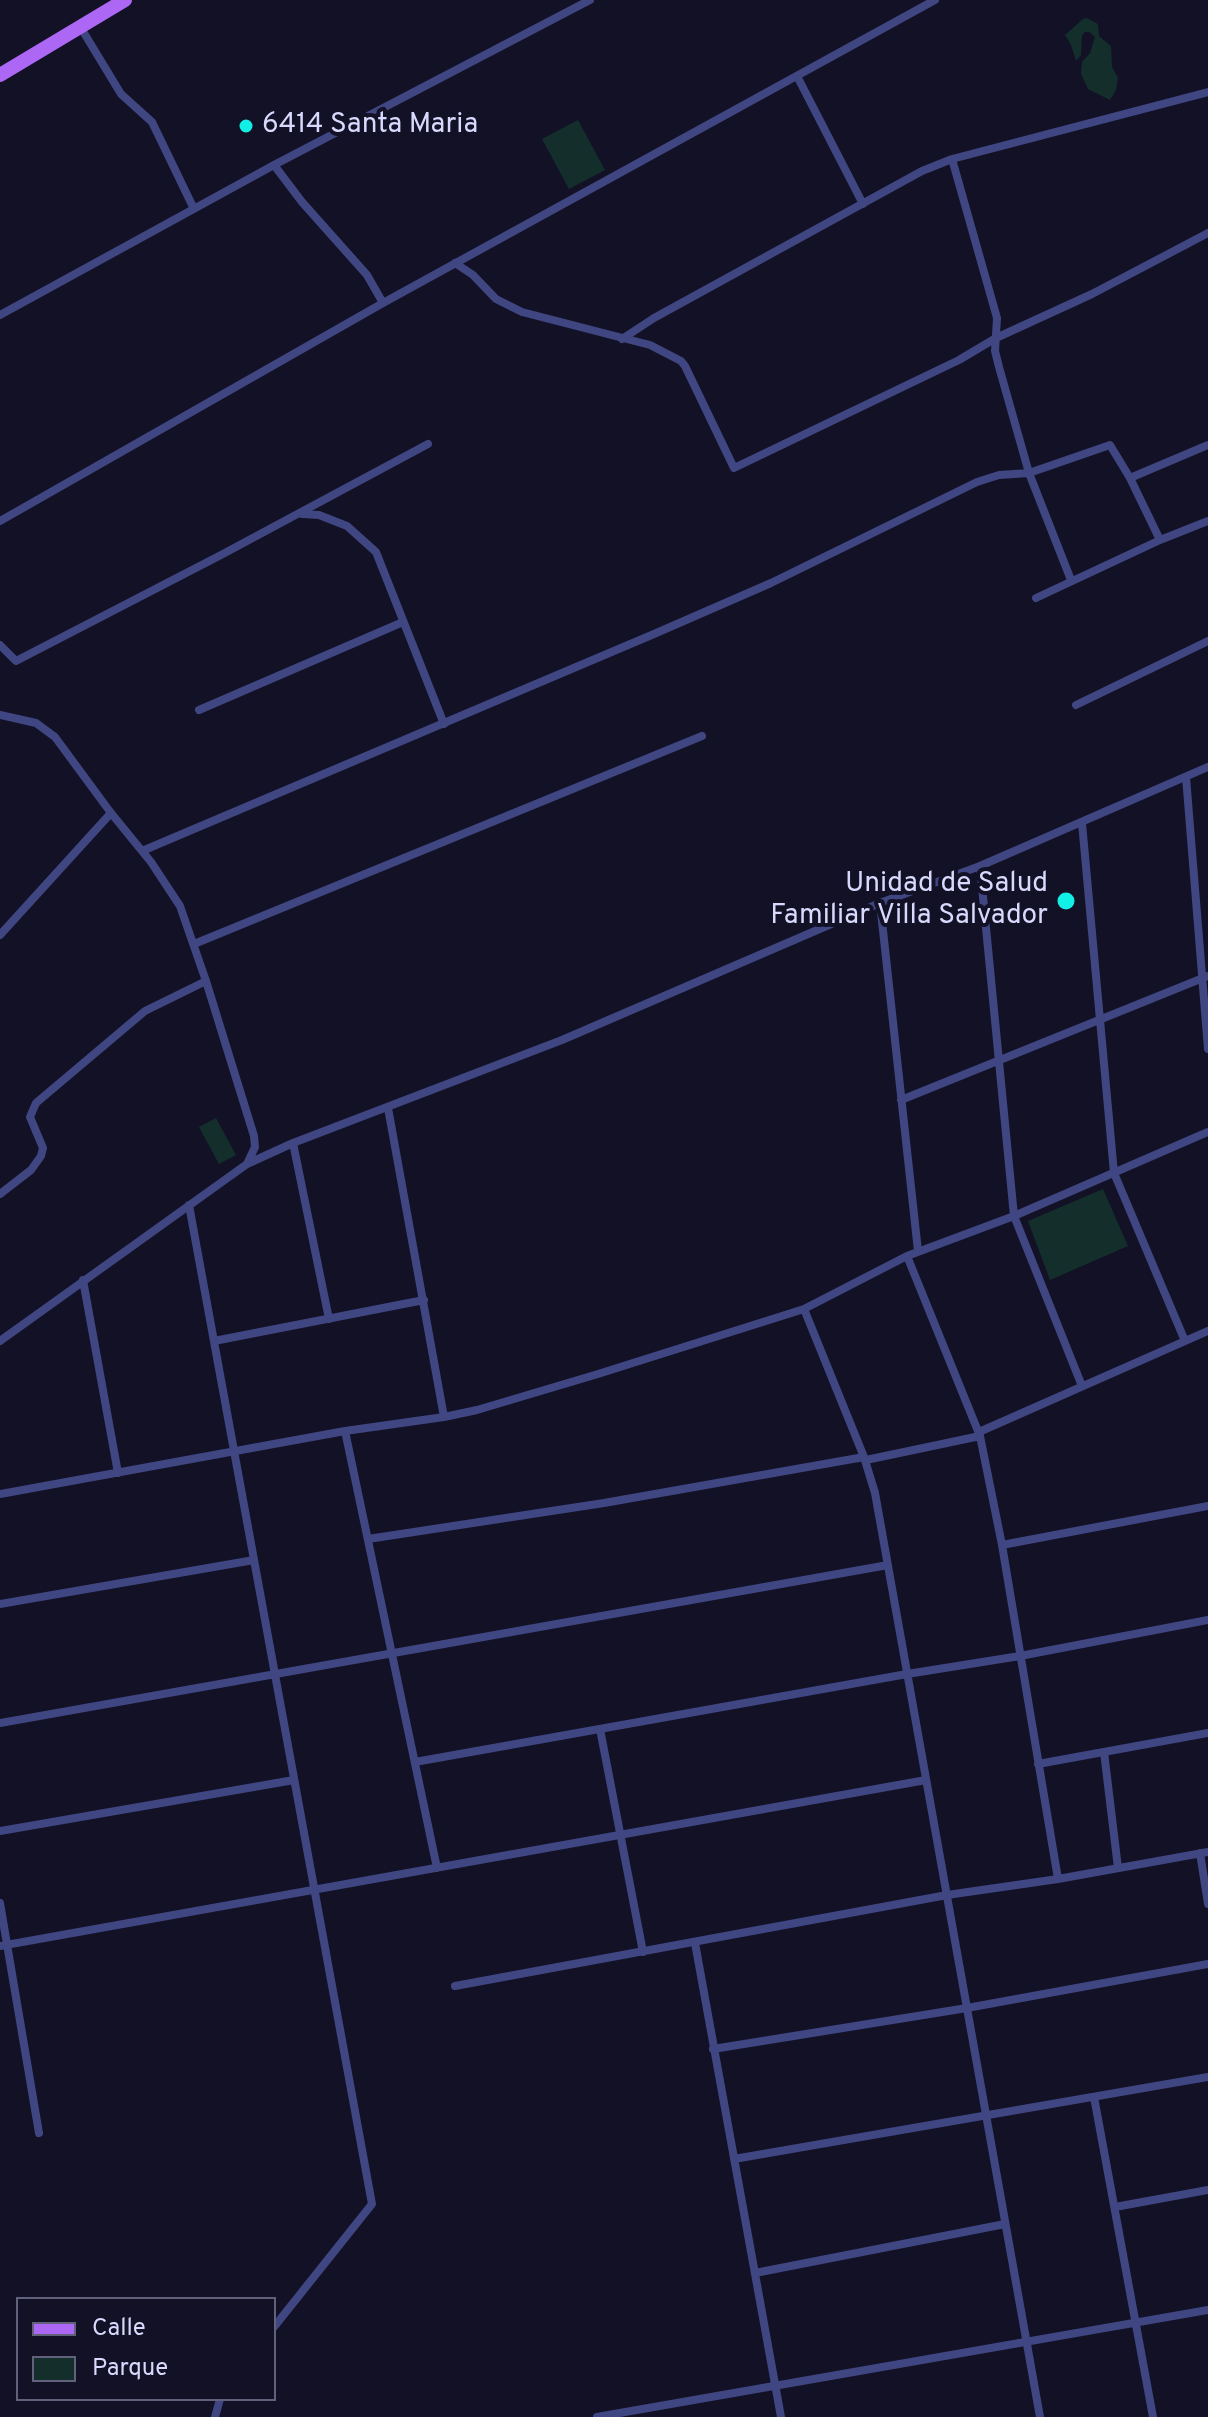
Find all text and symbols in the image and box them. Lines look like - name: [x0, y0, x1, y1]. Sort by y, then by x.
- place label: 6414 Santa Maria: [262, 109, 478, 143]
- marker: 6414 Santa Maria: [237, 117, 255, 135]
- place label: Unidad de Salud Familiar Villa Salvador: [770, 868, 1048, 934]
- marker: Unidad de Salud Familiar Villa Salvador: [1055, 890, 1077, 912]
- legend: [16, 2297, 276, 2401]
- text: Calle: [92, 2314, 146, 2344]
- text: Parque: [92, 2354, 168, 2384]

